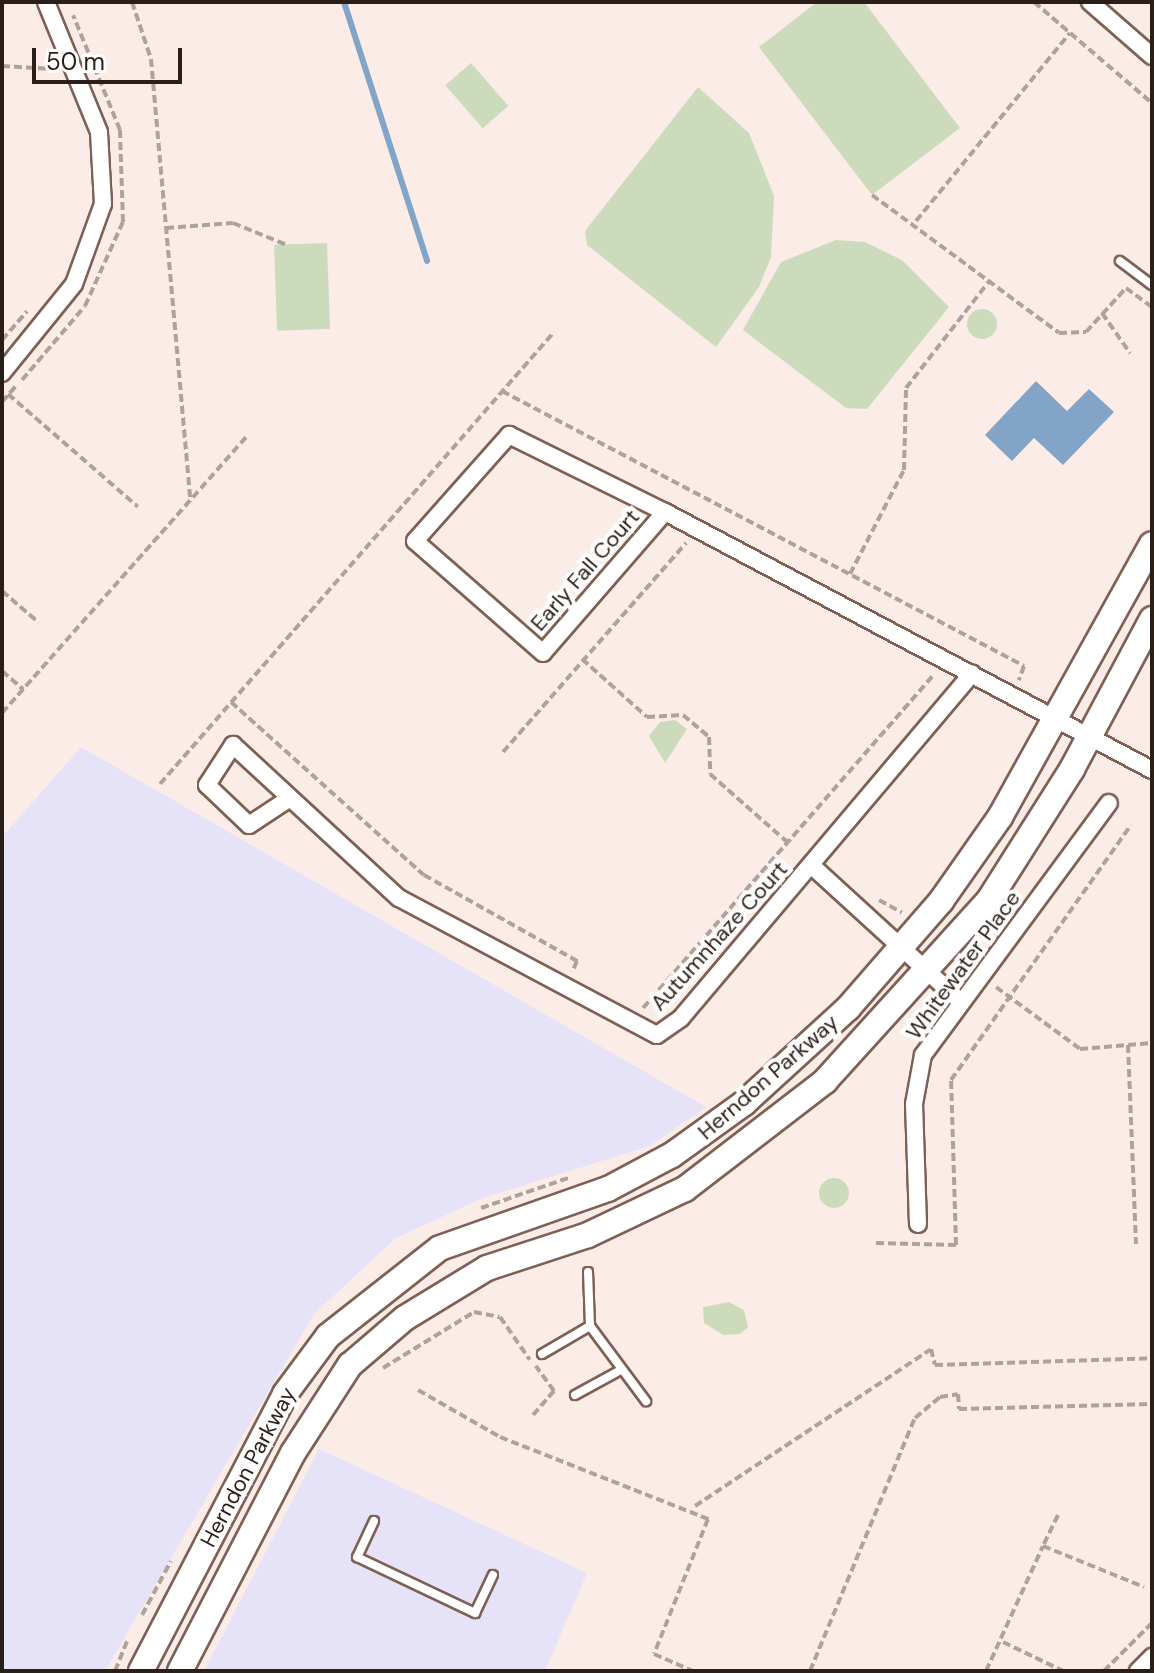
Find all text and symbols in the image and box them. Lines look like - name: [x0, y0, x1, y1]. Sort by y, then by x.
- scale bar: [36, 32, 186, 82]
- text: 50 m: [46, 46, 105, 77]
- street label: Early Fall Court: [525, 504, 645, 636]
- street label: Autumnhaze Court: [645, 856, 793, 1016]
- street label: Whitewater Place: [900, 886, 1026, 1044]
- street label: Herndon Parkway: [692, 1009, 844, 1145]
- street label: Herndon Parkway: [195, 1383, 301, 1551]

